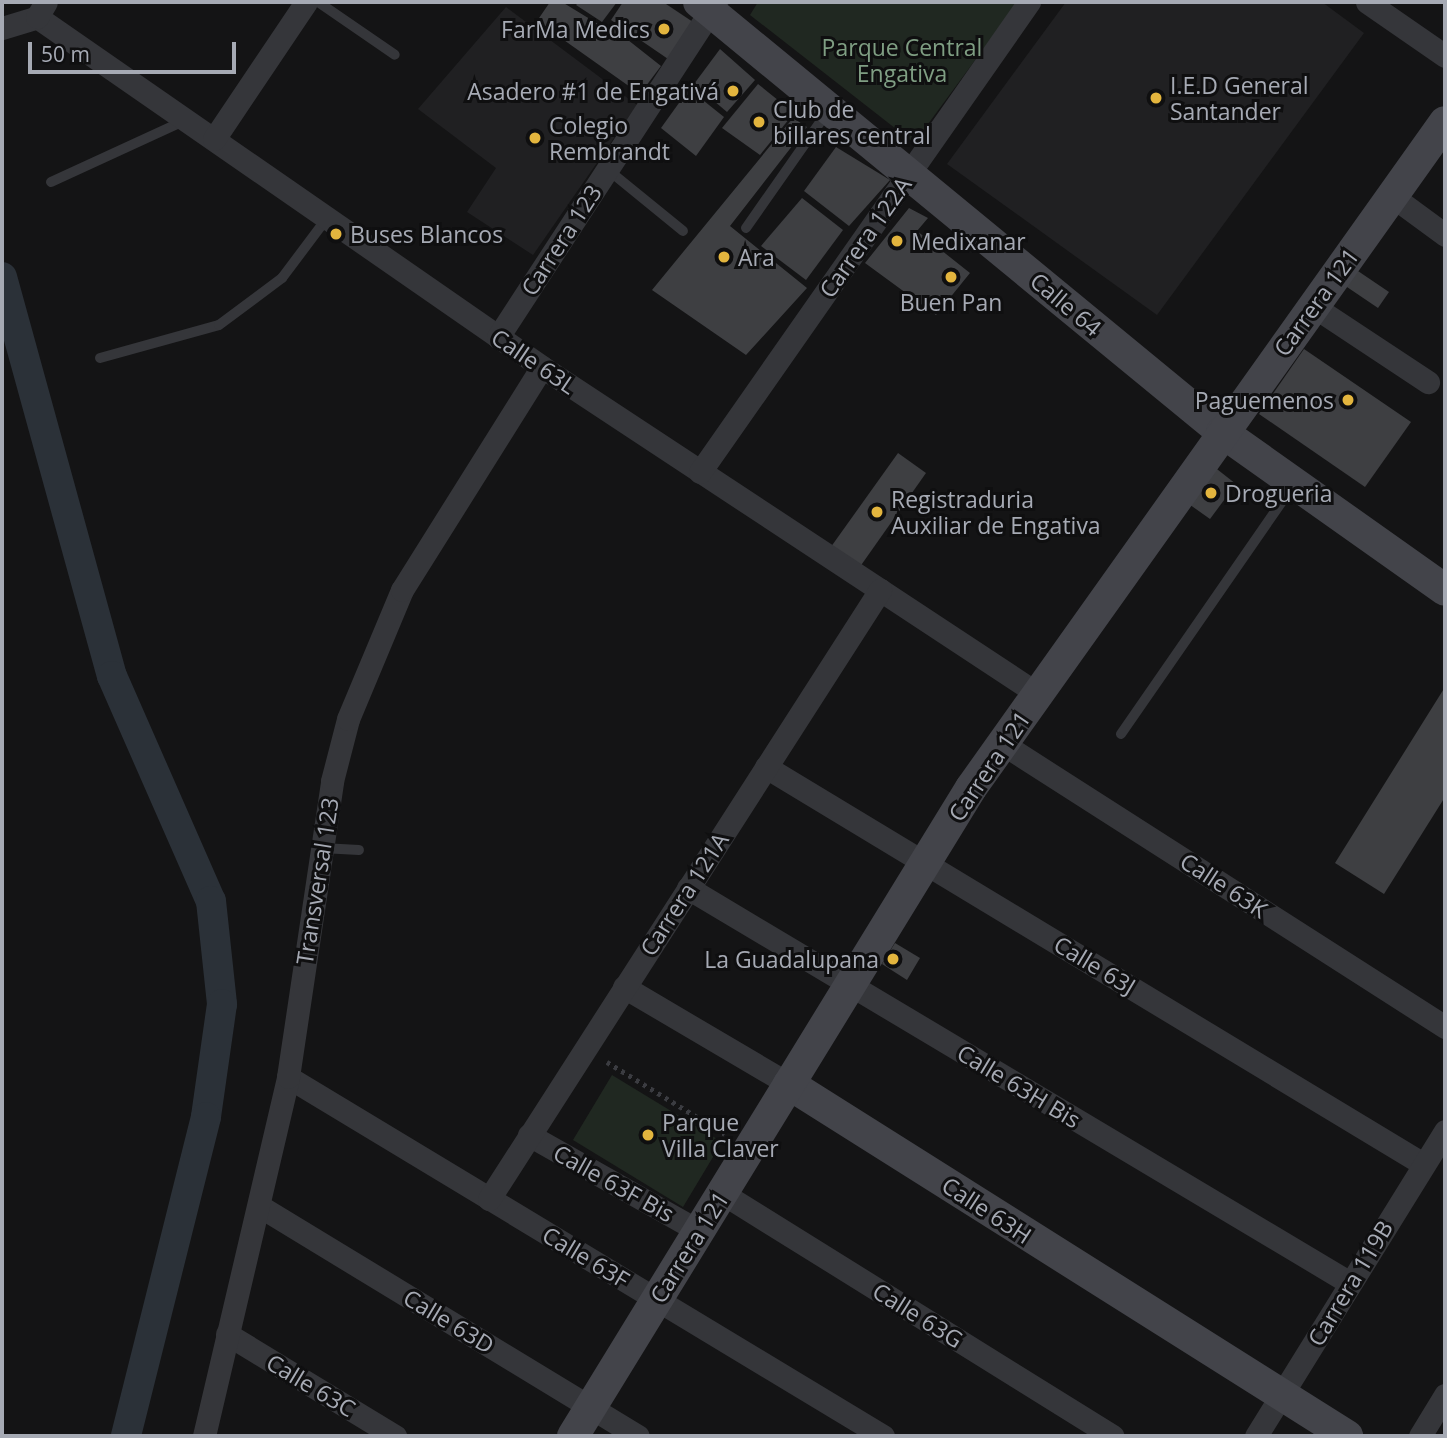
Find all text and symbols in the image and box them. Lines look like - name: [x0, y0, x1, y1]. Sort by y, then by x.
- place label: FarMa Medics: [501, 15, 650, 43]
- marker: FarMa Medics: [656, 21, 672, 37]
- scale bar: [32, 28, 240, 72]
- park label: Parque Central Engativa: [822, 33, 982, 87]
- text: 50 m: [41, 40, 90, 68]
- place label: I.E.D General Santander: [1170, 71, 1309, 125]
- place label: Asadero #1 de Engativá: [467, 77, 719, 105]
- marker: Asadero #1 de Engativá: [725, 83, 741, 99]
- marker: I.E.D General Santander: [1148, 90, 1164, 106]
- place label: Club de billares central: [773, 95, 931, 149]
- place label: Colegio Rembrandt: [549, 111, 670, 165]
- marker: Club de billares central: [751, 114, 767, 130]
- marker: Colegio Rembrandt: [527, 130, 543, 146]
- street label: Carrera 122A: [813, 171, 917, 303]
- street label: Carrera 123: [515, 179, 607, 301]
- place label: Buses Blancos: [350, 220, 503, 248]
- marker: Buses Blancos: [328, 226, 344, 242]
- place label: Medixanar: [911, 227, 1026, 255]
- marker: Medixanar: [889, 233, 905, 249]
- place label: Ara: [738, 243, 775, 271]
- street label: Carrera 121: [1268, 243, 1364, 361]
- marker: Ara: [716, 249, 732, 265]
- street label: Calle 64: [1025, 266, 1107, 342]
- marker: Buen Pan: [943, 269, 959, 285]
- place label: Buen Pan: [900, 288, 1002, 316]
- street label: Calle 63L: [486, 323, 582, 399]
- place label: Paguemenos: [1195, 386, 1334, 414]
- marker: Paguemenos: [1340, 392, 1356, 408]
- place label: Drogueria: [1225, 479, 1332, 507]
- place label: Registraduria Auxiliar de Engativa: [891, 485, 1101, 539]
- marker: Drogueria: [1203, 485, 1219, 501]
- marker: Registraduria Auxiliar de Engativa: [869, 504, 885, 520]
- street label: Carrera 121: [942, 706, 1036, 826]
- street label: Transversal 123: [290, 796, 344, 966]
- street label: Carrera 121A: [634, 827, 734, 961]
- street label: Calle 63K: [1175, 847, 1273, 923]
- street label: Calle 63J: [1049, 930, 1141, 1000]
- place label: La Guadalupana: [704, 945, 879, 973]
- marker: La Guadalupana: [885, 951, 901, 967]
- street label: Calle 63H Bis: [952, 1038, 1086, 1134]
- place label: Parque Villa Claver: [662, 1108, 779, 1162]
- marker: Parque Villa Claver: [640, 1127, 656, 1143]
- street label: Calle 63F Bis: [549, 1139, 679, 1227]
- street label: Calle 63H: [937, 1171, 1037, 1249]
- street label: Carrera 121: [644, 1186, 734, 1308]
- street label: Carrera 119B: [1302, 1215, 1398, 1351]
- street label: Calle 63F: [538, 1220, 634, 1294]
- street label: Calle 63G: [868, 1277, 968, 1353]
- street label: Calle 63D: [399, 1283, 499, 1359]
- street label: Calle 63C: [262, 1348, 360, 1422]

